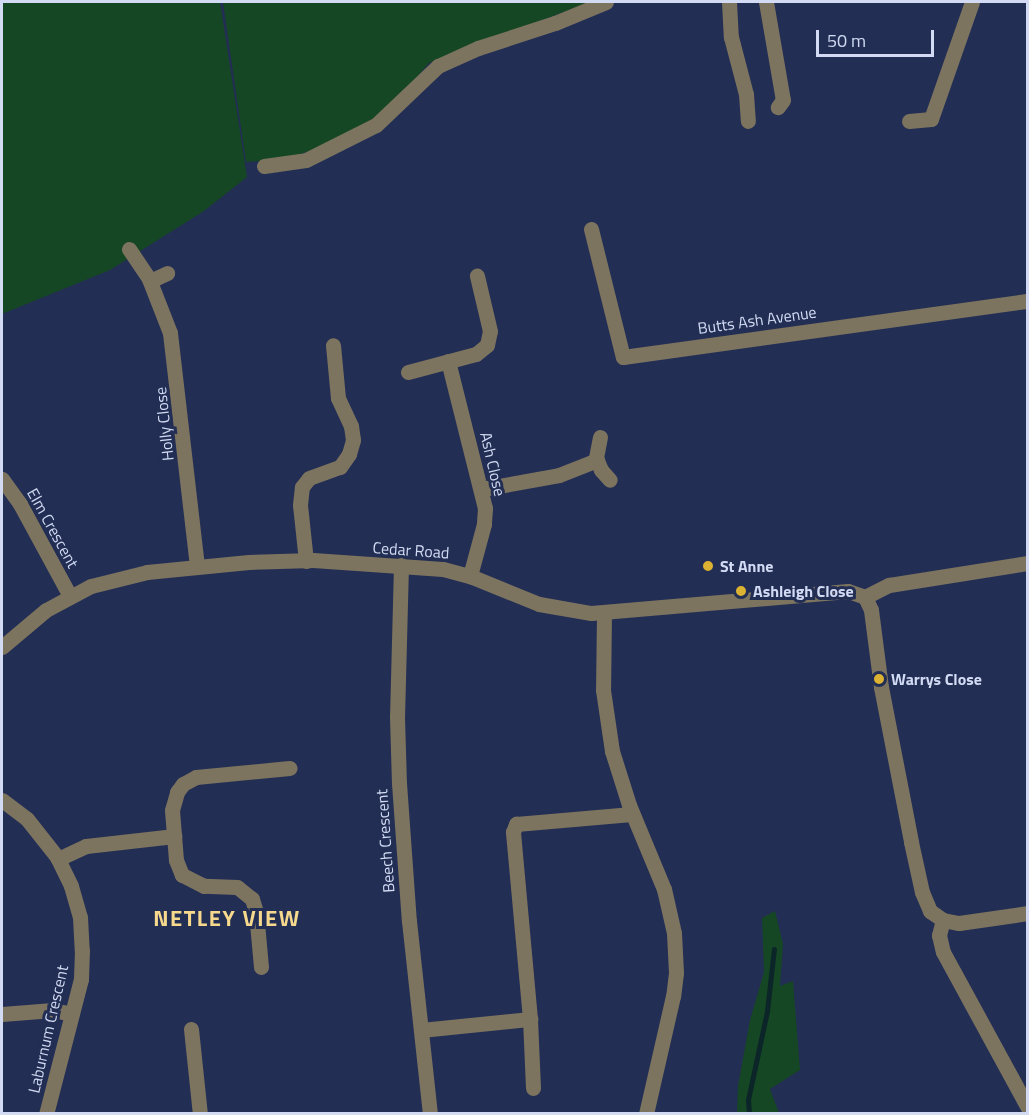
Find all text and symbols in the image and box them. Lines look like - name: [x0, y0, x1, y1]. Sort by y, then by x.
- scale bar: [819, 18, 938, 56]
- text: 50 m: [827, 27, 866, 54]
- street label: Butts Ash Avenue: [696, 302, 818, 338]
- street label: Holly Close: [151, 386, 177, 462]
- street label: Ash Close: [476, 430, 510, 498]
- street label: Elm Crescent: [23, 485, 83, 571]
- street label: Cedar Road: [372, 538, 450, 562]
- place label: St Anne: [720, 556, 773, 576]
- marker: St Anne: [701, 559, 715, 573]
- place label: Ashleigh Close: [753, 581, 854, 601]
- marker: Ashleigh Close: [734, 584, 748, 598]
- place label: Warrys Close: [891, 669, 982, 689]
- marker: Warrys Close: [872, 672, 886, 686]
- street label: Beech Crescent: [372, 789, 398, 893]
- district label: NETLEY VIEW: [153, 906, 301, 932]
- street label: Laburnum Crescent: [24, 963, 72, 1095]

